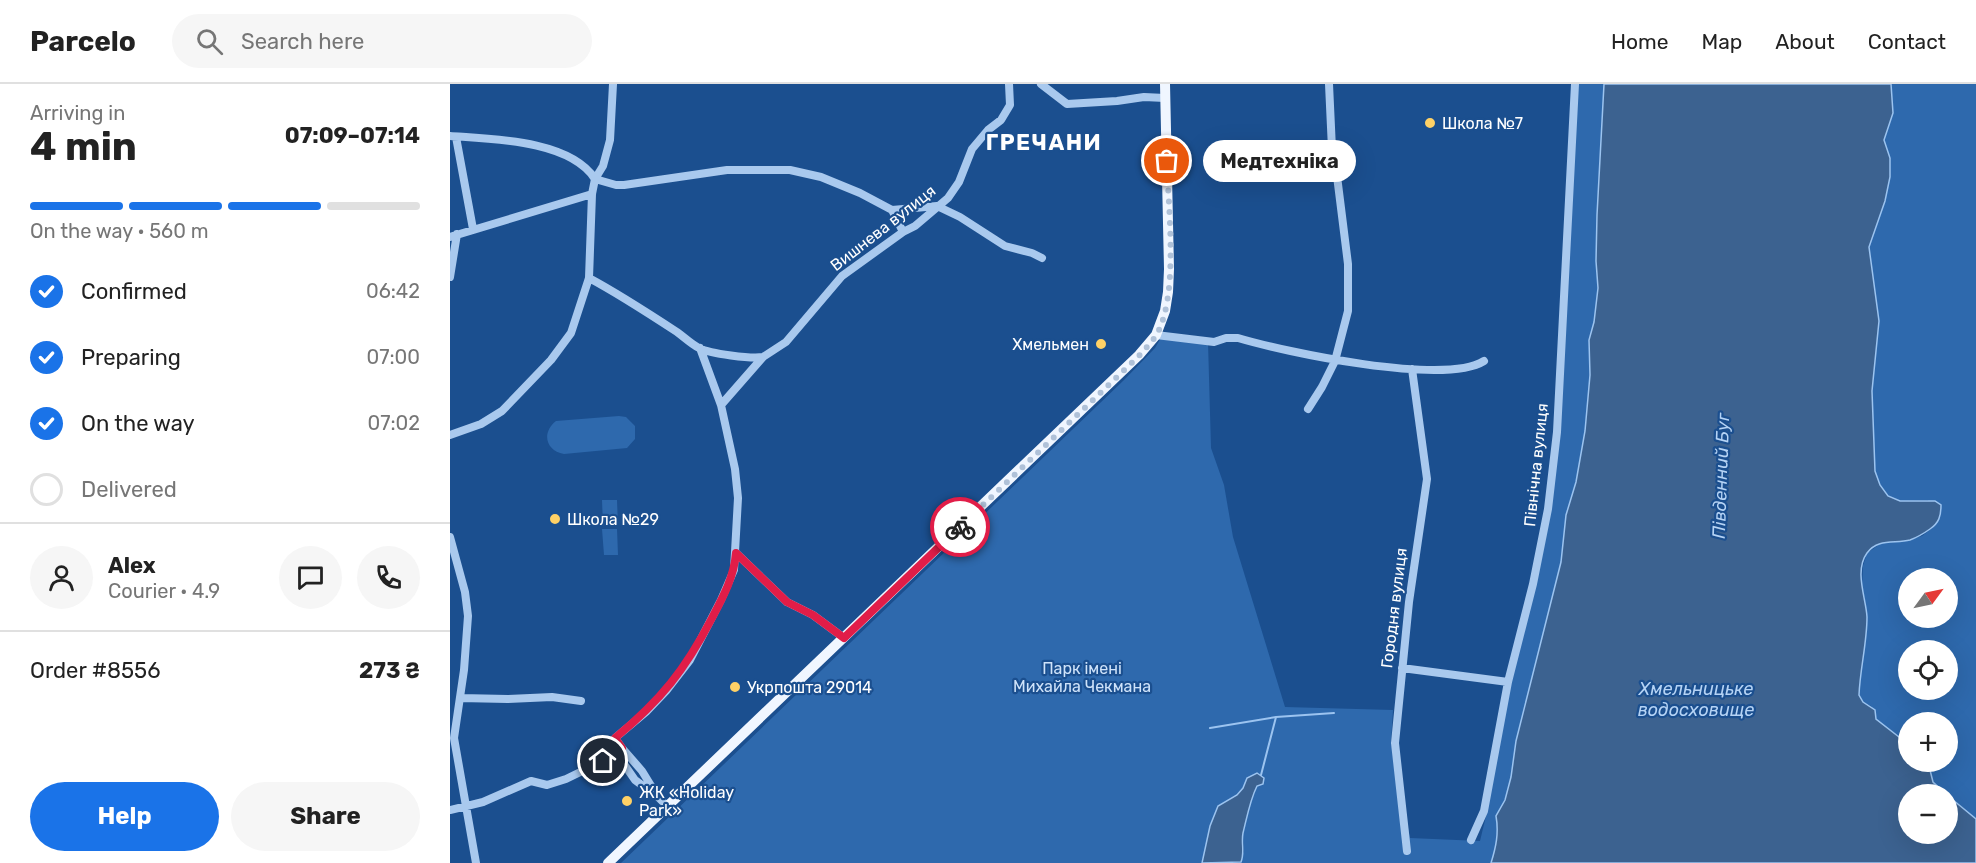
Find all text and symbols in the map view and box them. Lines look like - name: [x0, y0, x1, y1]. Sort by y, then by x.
- search box: [172, 14, 592, 68]
- text: Parcelo: [30, 25, 136, 58]
- icon: search: [193, 25, 226, 58]
- text: Search here: [241, 28, 364, 55]
- text: Home: [1611, 29, 1668, 54]
- text: Map: [1701, 29, 1742, 54]
- text: About: [1775, 29, 1835, 54]
- text: Contact: [1868, 29, 1946, 54]
- text: Arriving in: [30, 101, 125, 125]
- place label: Школа №7: [1442, 114, 1523, 133]
- marker: Школа №7: [1423, 116, 1437, 130]
- text: 07:09–07:14: [285, 122, 420, 149]
- text: 4 min: [30, 124, 137, 170]
- district label: ГРЕЧАНИ: [986, 129, 1102, 156]
- pin: [1141, 135, 1192, 186]
- callout: Медтехнiка: [1203, 140, 1356, 182]
- icon: bag: [1150, 144, 1183, 177]
- text: Медтехнiка: [1220, 149, 1339, 173]
- street label: Вишнева вулиця: [827, 181, 939, 275]
- text: On the way · 560 m: [30, 219, 209, 243]
- icon: check: [30, 275, 63, 308]
- text: Confirmed: [81, 278, 187, 305]
- text: 06:42: [366, 279, 420, 303]
- place label: Хмельмен: [1012, 335, 1089, 354]
- marker: Хмельмен: [1094, 337, 1108, 351]
- icon: check: [30, 341, 63, 374]
- text: Preparing: [81, 344, 181, 371]
- text: 07:00: [367, 345, 420, 369]
- street label: Північна вулиця: [1520, 402, 1552, 528]
- icon: check: [30, 407, 63, 440]
- text: On the way: [81, 410, 195, 437]
- text: 07:02: [367, 411, 420, 435]
- water label: Південний Буг: [1708, 412, 1734, 539]
- text: Delivered: [81, 476, 177, 503]
- courier: [930, 497, 990, 557]
- place label: Школа №29: [567, 510, 659, 529]
- icon: bike: [944, 511, 977, 544]
- marker: Школа №29: [548, 512, 562, 526]
- button: person: [30, 546, 93, 609]
- button: chat: [279, 546, 342, 609]
- button: phone: [357, 546, 420, 609]
- street label: Городня вулиця: [1377, 547, 1411, 669]
- text: Alex: [108, 552, 156, 579]
- north arrow: [1898, 568, 1958, 628]
- map controls: [1898, 568, 1958, 844]
- text: Courier · 4.9: [108, 579, 220, 603]
- button: locate: [1898, 640, 1958, 700]
- text: Order #8556: [30, 657, 160, 684]
- text: 273 ₴: [359, 657, 420, 684]
- park label: Парк імені Михайла Чекмана: [1013, 659, 1151, 696]
- place label: Укрпошта 29014: [747, 678, 872, 697]
- water label: Хмельницьке водосховище: [1638, 678, 1754, 721]
- marker: Укрпошта 29014: [728, 680, 742, 694]
- button: +: [1898, 712, 1958, 772]
- pin: [577, 735, 628, 786]
- icon: home: [586, 744, 619, 777]
- button: Help: [30, 782, 219, 851]
- button: Share: [231, 782, 420, 851]
- place label: ЖК «Holiday Park»: [639, 783, 734, 820]
- button: −: [1898, 784, 1958, 844]
- marker: ЖК «Holiday Park»: [620, 794, 634, 808]

